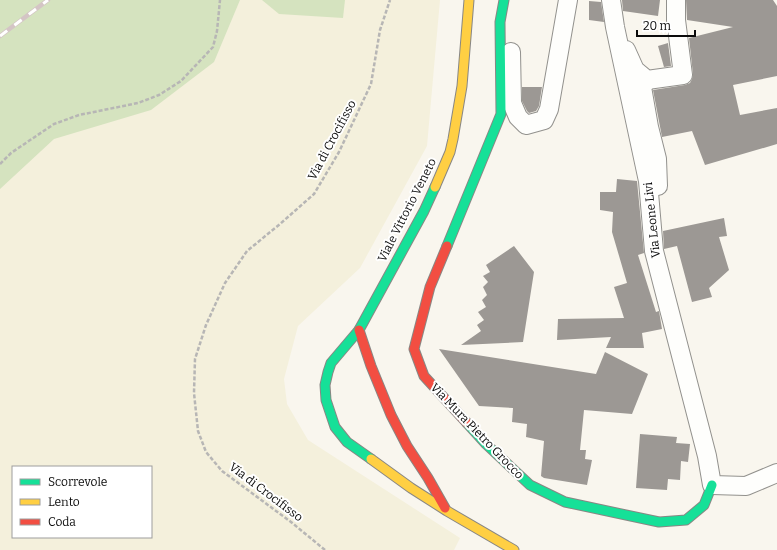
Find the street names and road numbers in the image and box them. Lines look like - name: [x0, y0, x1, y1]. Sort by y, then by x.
- street label: Via di Crocifisso: [305, 98, 359, 182]
- street label: Viale Vittorio Veneto: [375, 156, 439, 264]
- street label: Via Leone Livi: [641, 181, 663, 259]
- street label: Via Mura Pietro Grocco: [428, 380, 526, 482]
- street label: Via di Crocifisso: [226, 460, 306, 524]

